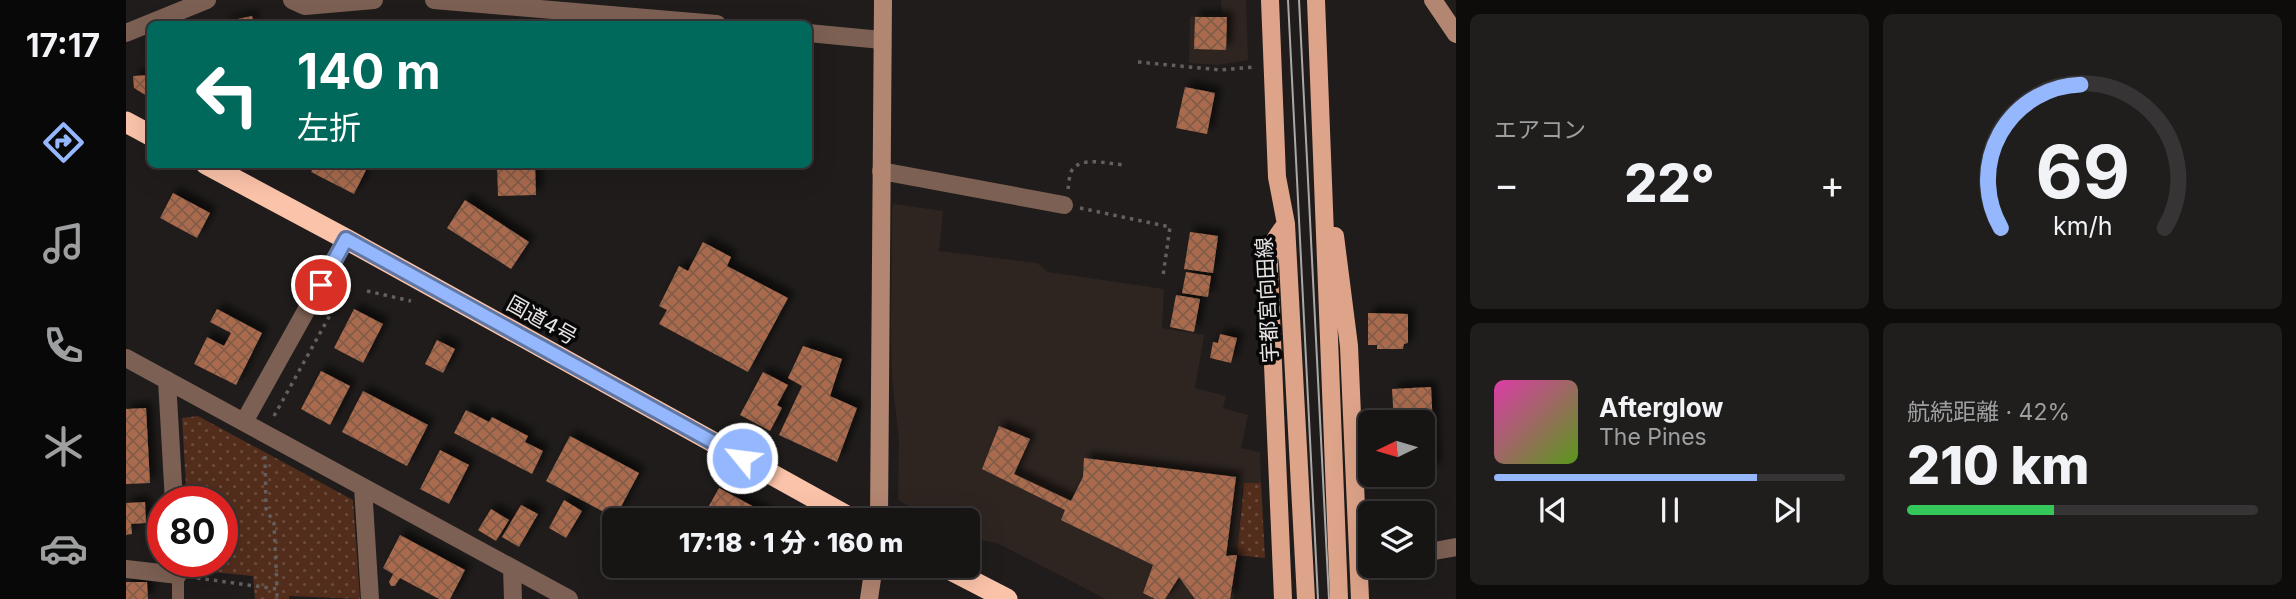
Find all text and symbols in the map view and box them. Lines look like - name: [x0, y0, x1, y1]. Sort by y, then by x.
- text: 17:17: [26, 26, 100, 65]
- text: 140 m: [297, 42, 441, 101]
- icon: left: [182, 49, 273, 140]
- text: 左折: [297, 108, 361, 147]
- text: エアコン: [1494, 116, 1586, 144]
- icon: directions: [39, 118, 88, 167]
- text: 69: [2035, 127, 2130, 216]
- text: 22°: [1624, 152, 1715, 215]
- text: −: [1494, 161, 1519, 207]
- text: +: [1820, 161, 1845, 207]
- text: km/h: [2053, 210, 2112, 240]
- icon: music: [39, 219, 88, 268]
- street label: 宇都宮向田線: [1251, 236, 1283, 364]
- pin: [291, 255, 351, 315]
- icon: arrive: [302, 266, 340, 304]
- street label: 国道4号: [502, 291, 582, 349]
- icon: phone: [39, 321, 88, 370]
- text: Afterglow: [1599, 392, 1723, 423]
- text: 航続距離 · 42%: [1907, 398, 2070, 426]
- north arrow: [1358, 410, 1435, 486]
- map controls: [1358, 410, 1435, 578]
- position arrow: [705, 421, 779, 495]
- icon: climate: [39, 422, 88, 471]
- text: The Pines: [1599, 423, 1707, 451]
- text: 210 km: [1907, 434, 2090, 497]
- speed limit sign: 80: [147, 486, 238, 577]
- icon: previous: [1534, 491, 1572, 529]
- icon: pause: [1651, 491, 1689, 529]
- icon: next: [1768, 491, 1806, 529]
- button: layers: [1358, 501, 1435, 578]
- icon: car: [39, 524, 88, 573]
- text: 17:18 · 1 分 · 160 m: [679, 527, 903, 558]

